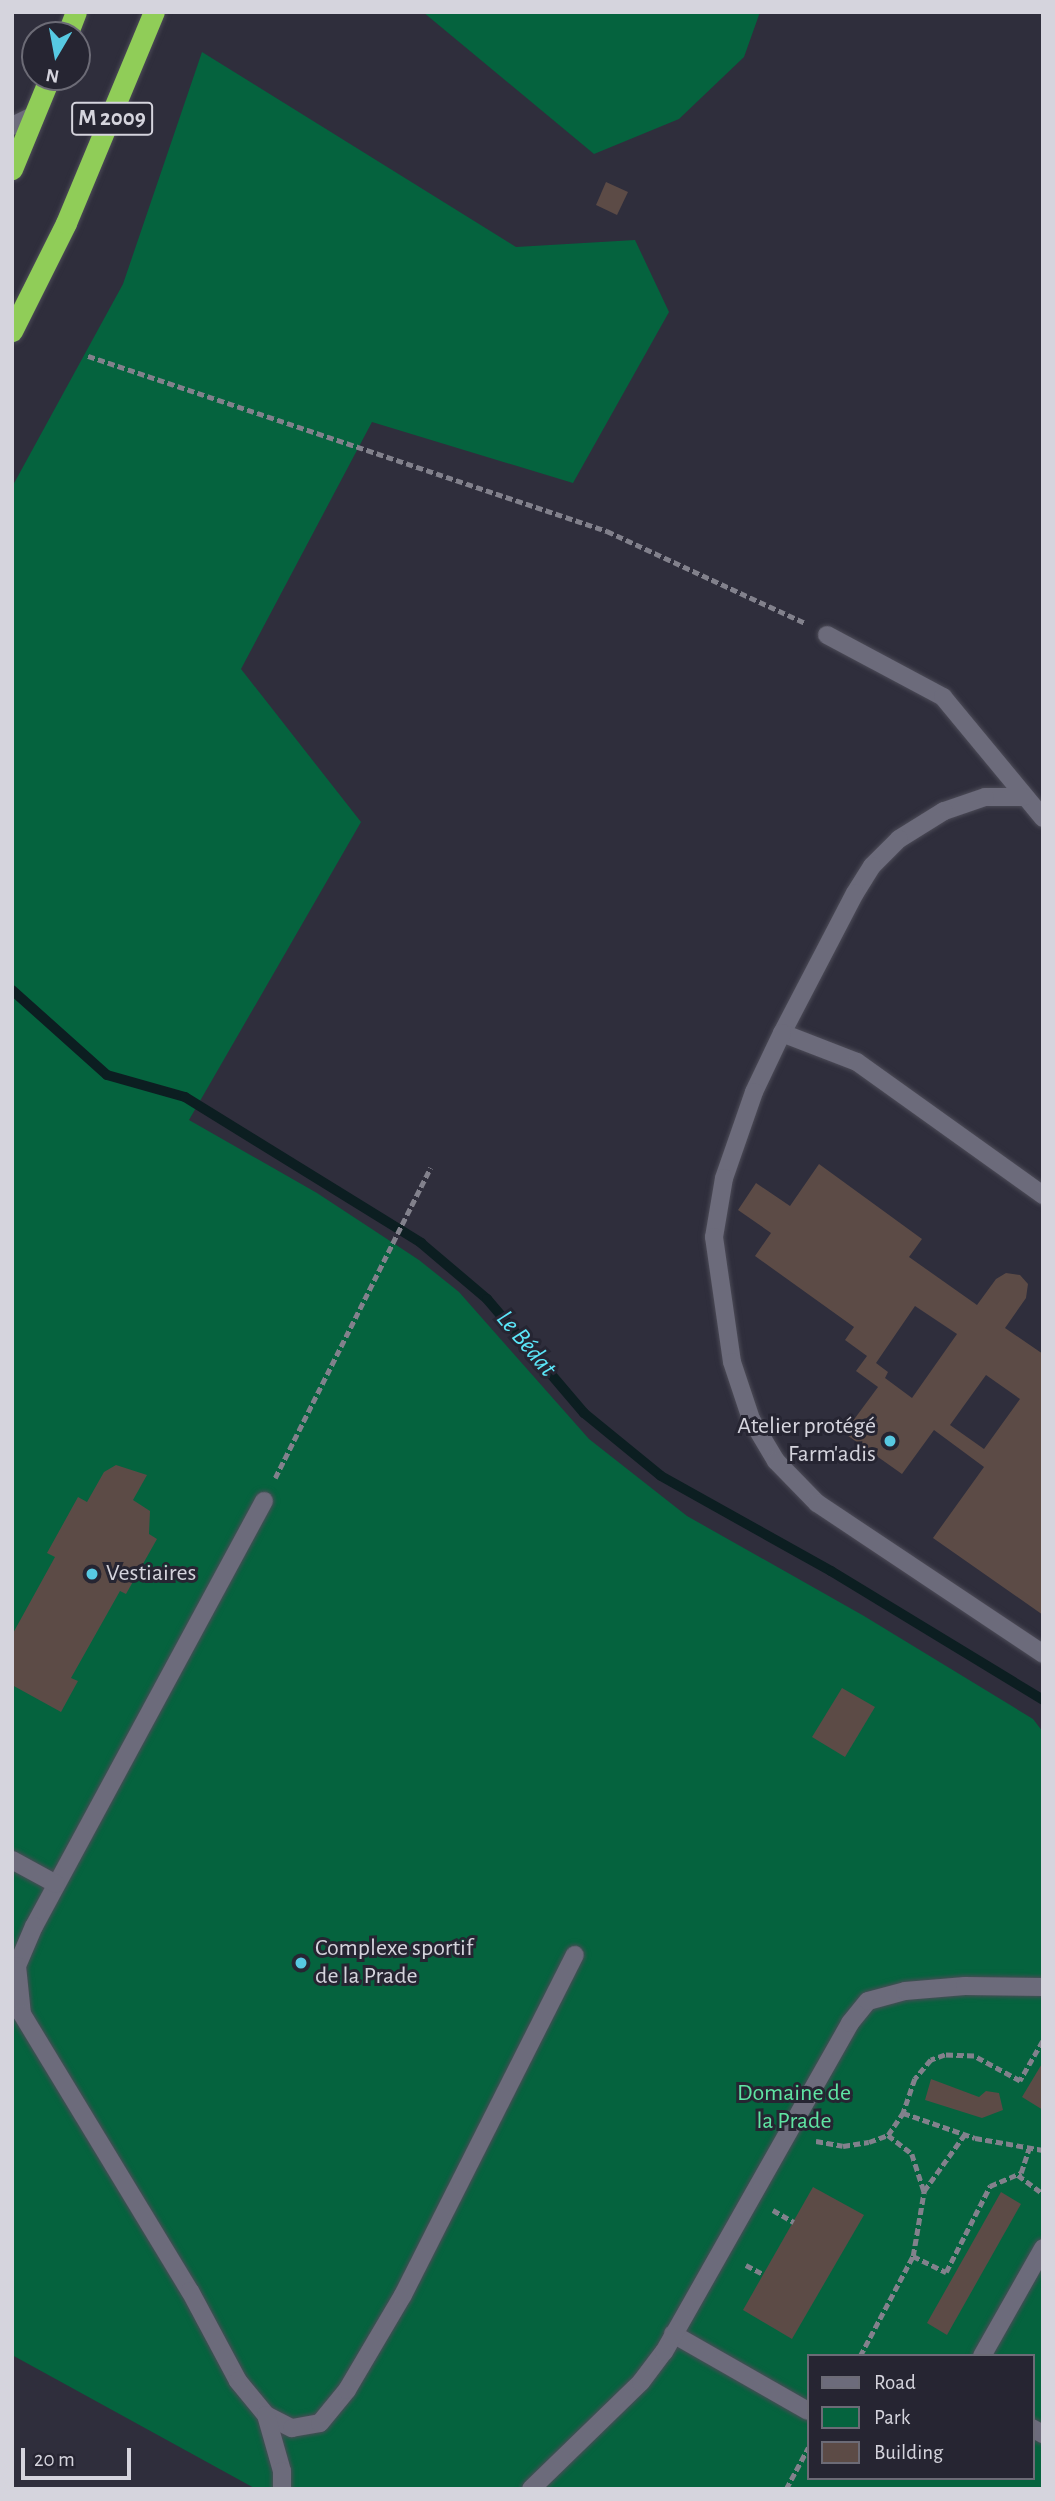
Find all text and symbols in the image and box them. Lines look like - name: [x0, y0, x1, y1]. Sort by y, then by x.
- north arrow: [21, 21, 91, 91]
- text: N: [44, 65, 61, 86]
- road number: M 2009: [70, 100, 154, 138]
- water label: Le Bédat: [489, 1304, 563, 1384]
- place label: Atelier protégé Farm'adis: [737, 1413, 876, 1469]
- marker: Atelier protégé Farm'adis: [882, 1433, 898, 1449]
- place label: Vestiaires: [106, 1560, 196, 1588]
- marker: Vestiaires: [84, 1566, 100, 1582]
- place label: Complexe sportif de la Prade: [315, 1935, 473, 1991]
- marker: Complexe sportif de la Prade: [293, 1955, 309, 1971]
- park label: Domaine de la Prade: [737, 2080, 851, 2136]
- legend: [806, 2354, 1034, 2480]
- text: Road: [874, 2372, 916, 2393]
- text: Park: [874, 2407, 910, 2428]
- scale bar: [24, 2434, 135, 2478]
- text: Building: [874, 2442, 943, 2463]
- text: 20 m: [34, 2449, 75, 2470]

